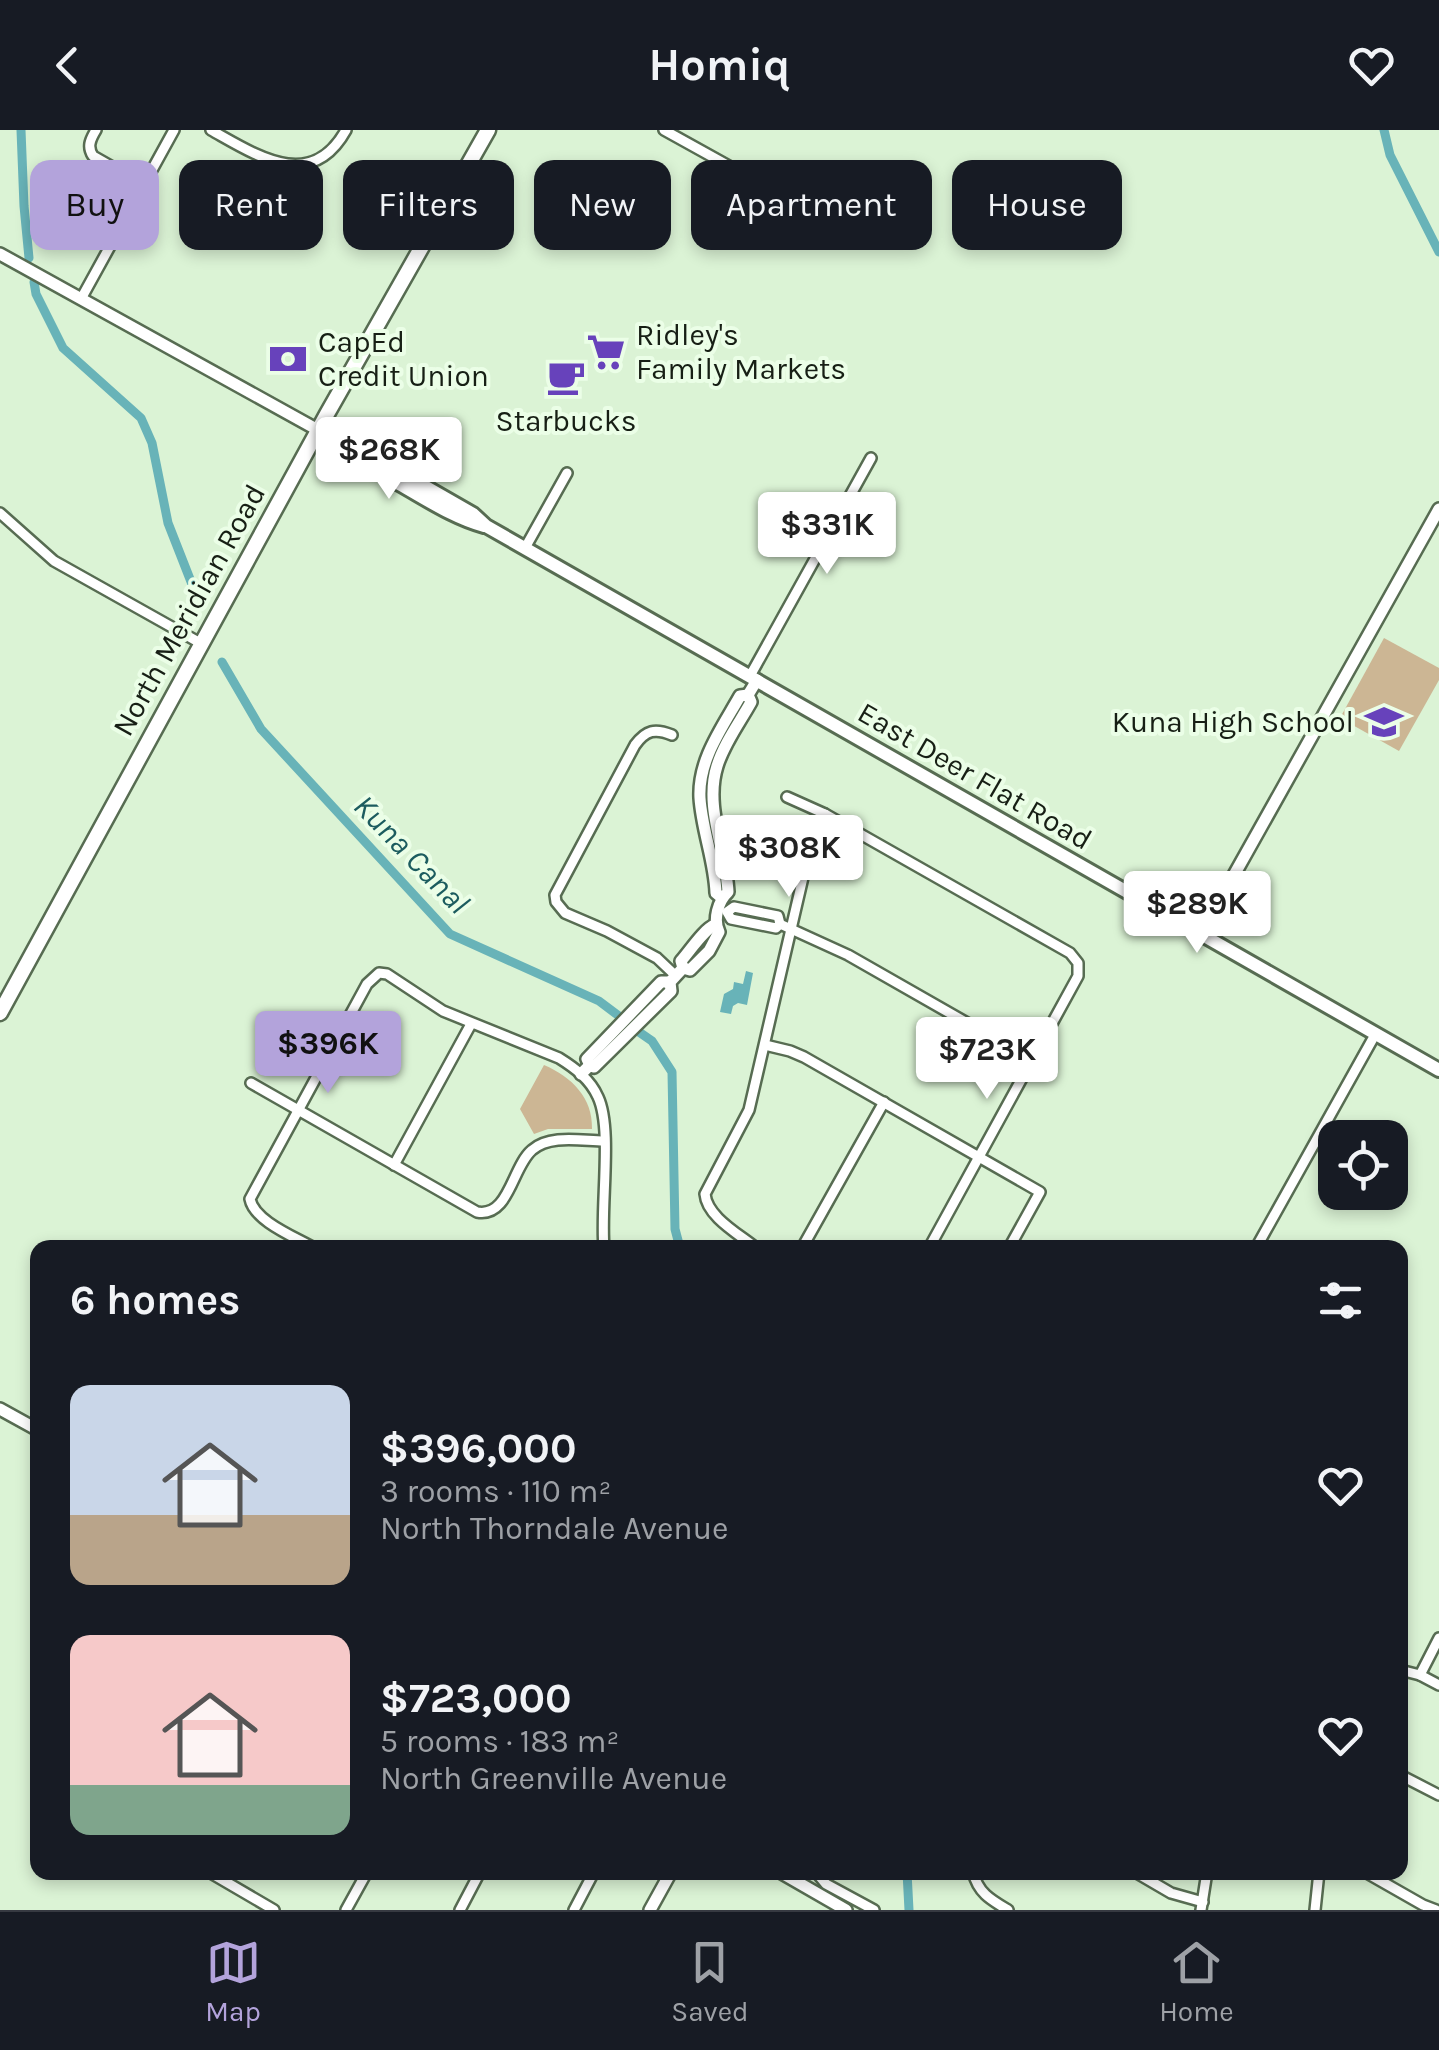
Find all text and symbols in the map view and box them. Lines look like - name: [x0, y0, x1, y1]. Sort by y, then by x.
- icon: back: [40, 38, 95, 93]
- icon: heart: [1344, 38, 1399, 93]
- text: Homiq: [648, 39, 791, 91]
- chip: Buy: [30, 160, 159, 250]
- chip: Rent: [179, 160, 323, 250]
- chip: Filters: [343, 160, 514, 250]
- chip: New: [534, 160, 671, 250]
- chip: Apartment: [691, 160, 932, 250]
- chip: House: [952, 160, 1122, 250]
- place label: Ridley's Family Markets: [636, 317, 846, 387]
- place label: CapEd Credit Union: [318, 324, 489, 394]
- supermarket icon: Ridley's Family Markets: [585, 331, 627, 373]
- bank icon: CapEd Credit Union: [267, 338, 309, 380]
- cafe icon: Starbucks: [545, 356, 587, 398]
- place label: Starbucks: [496, 403, 636, 439]
- pin: $268K: [319, 417, 459, 502]
- text: $268K: [338, 431, 440, 468]
- street label: North Meridian Road: [105, 478, 273, 742]
- pin: $331K: [757, 492, 897, 577]
- text: $331K: [780, 506, 874, 543]
- street label: East Deer Flat Road: [852, 694, 1098, 858]
- school or university icon: Kuna High School: [1363, 701, 1405, 743]
- place label: Kuna High School: [1112, 704, 1354, 740]
- water label: Kuna Canal: [346, 787, 477, 921]
- pin: $308K: [719, 815, 859, 900]
- text: $308K: [737, 829, 841, 866]
- pin: $289K: [1127, 871, 1267, 956]
- text: $289K: [1146, 885, 1248, 922]
- pin: $396K: [258, 1011, 398, 1096]
- pin: $723K: [917, 1017, 1057, 1102]
- text: $396K: [277, 1025, 379, 1062]
- text: $723K: [938, 1031, 1036, 1068]
- map controls: [1318, 1120, 1408, 1210]
- button: locate: [1318, 1120, 1408, 1210]
- icon: filters: [1313, 1273, 1368, 1328]
- text: 6 homes: [70, 1275, 240, 1325]
- text: $396,000: [380, 1423, 577, 1473]
- icon: home: [150, 1425, 270, 1545]
- icon: heart: [1313, 1458, 1368, 1513]
- text: 3 rooms · 110 m²: [380, 1473, 611, 1510]
- text: North Thorndale Avenue: [380, 1510, 728, 1547]
- text: $723,000: [380, 1673, 572, 1723]
- icon: home: [150, 1675, 270, 1795]
- icon: heart: [1313, 1708, 1368, 1763]
- text: 5 rooms · 183 m²: [380, 1723, 619, 1760]
- text: North Greenville Avenue: [380, 1760, 727, 1797]
- tab: Map: [205, 1935, 261, 2028]
- tab: Saved: [671, 1935, 749, 2028]
- tab: Home: [1159, 1935, 1234, 2028]

